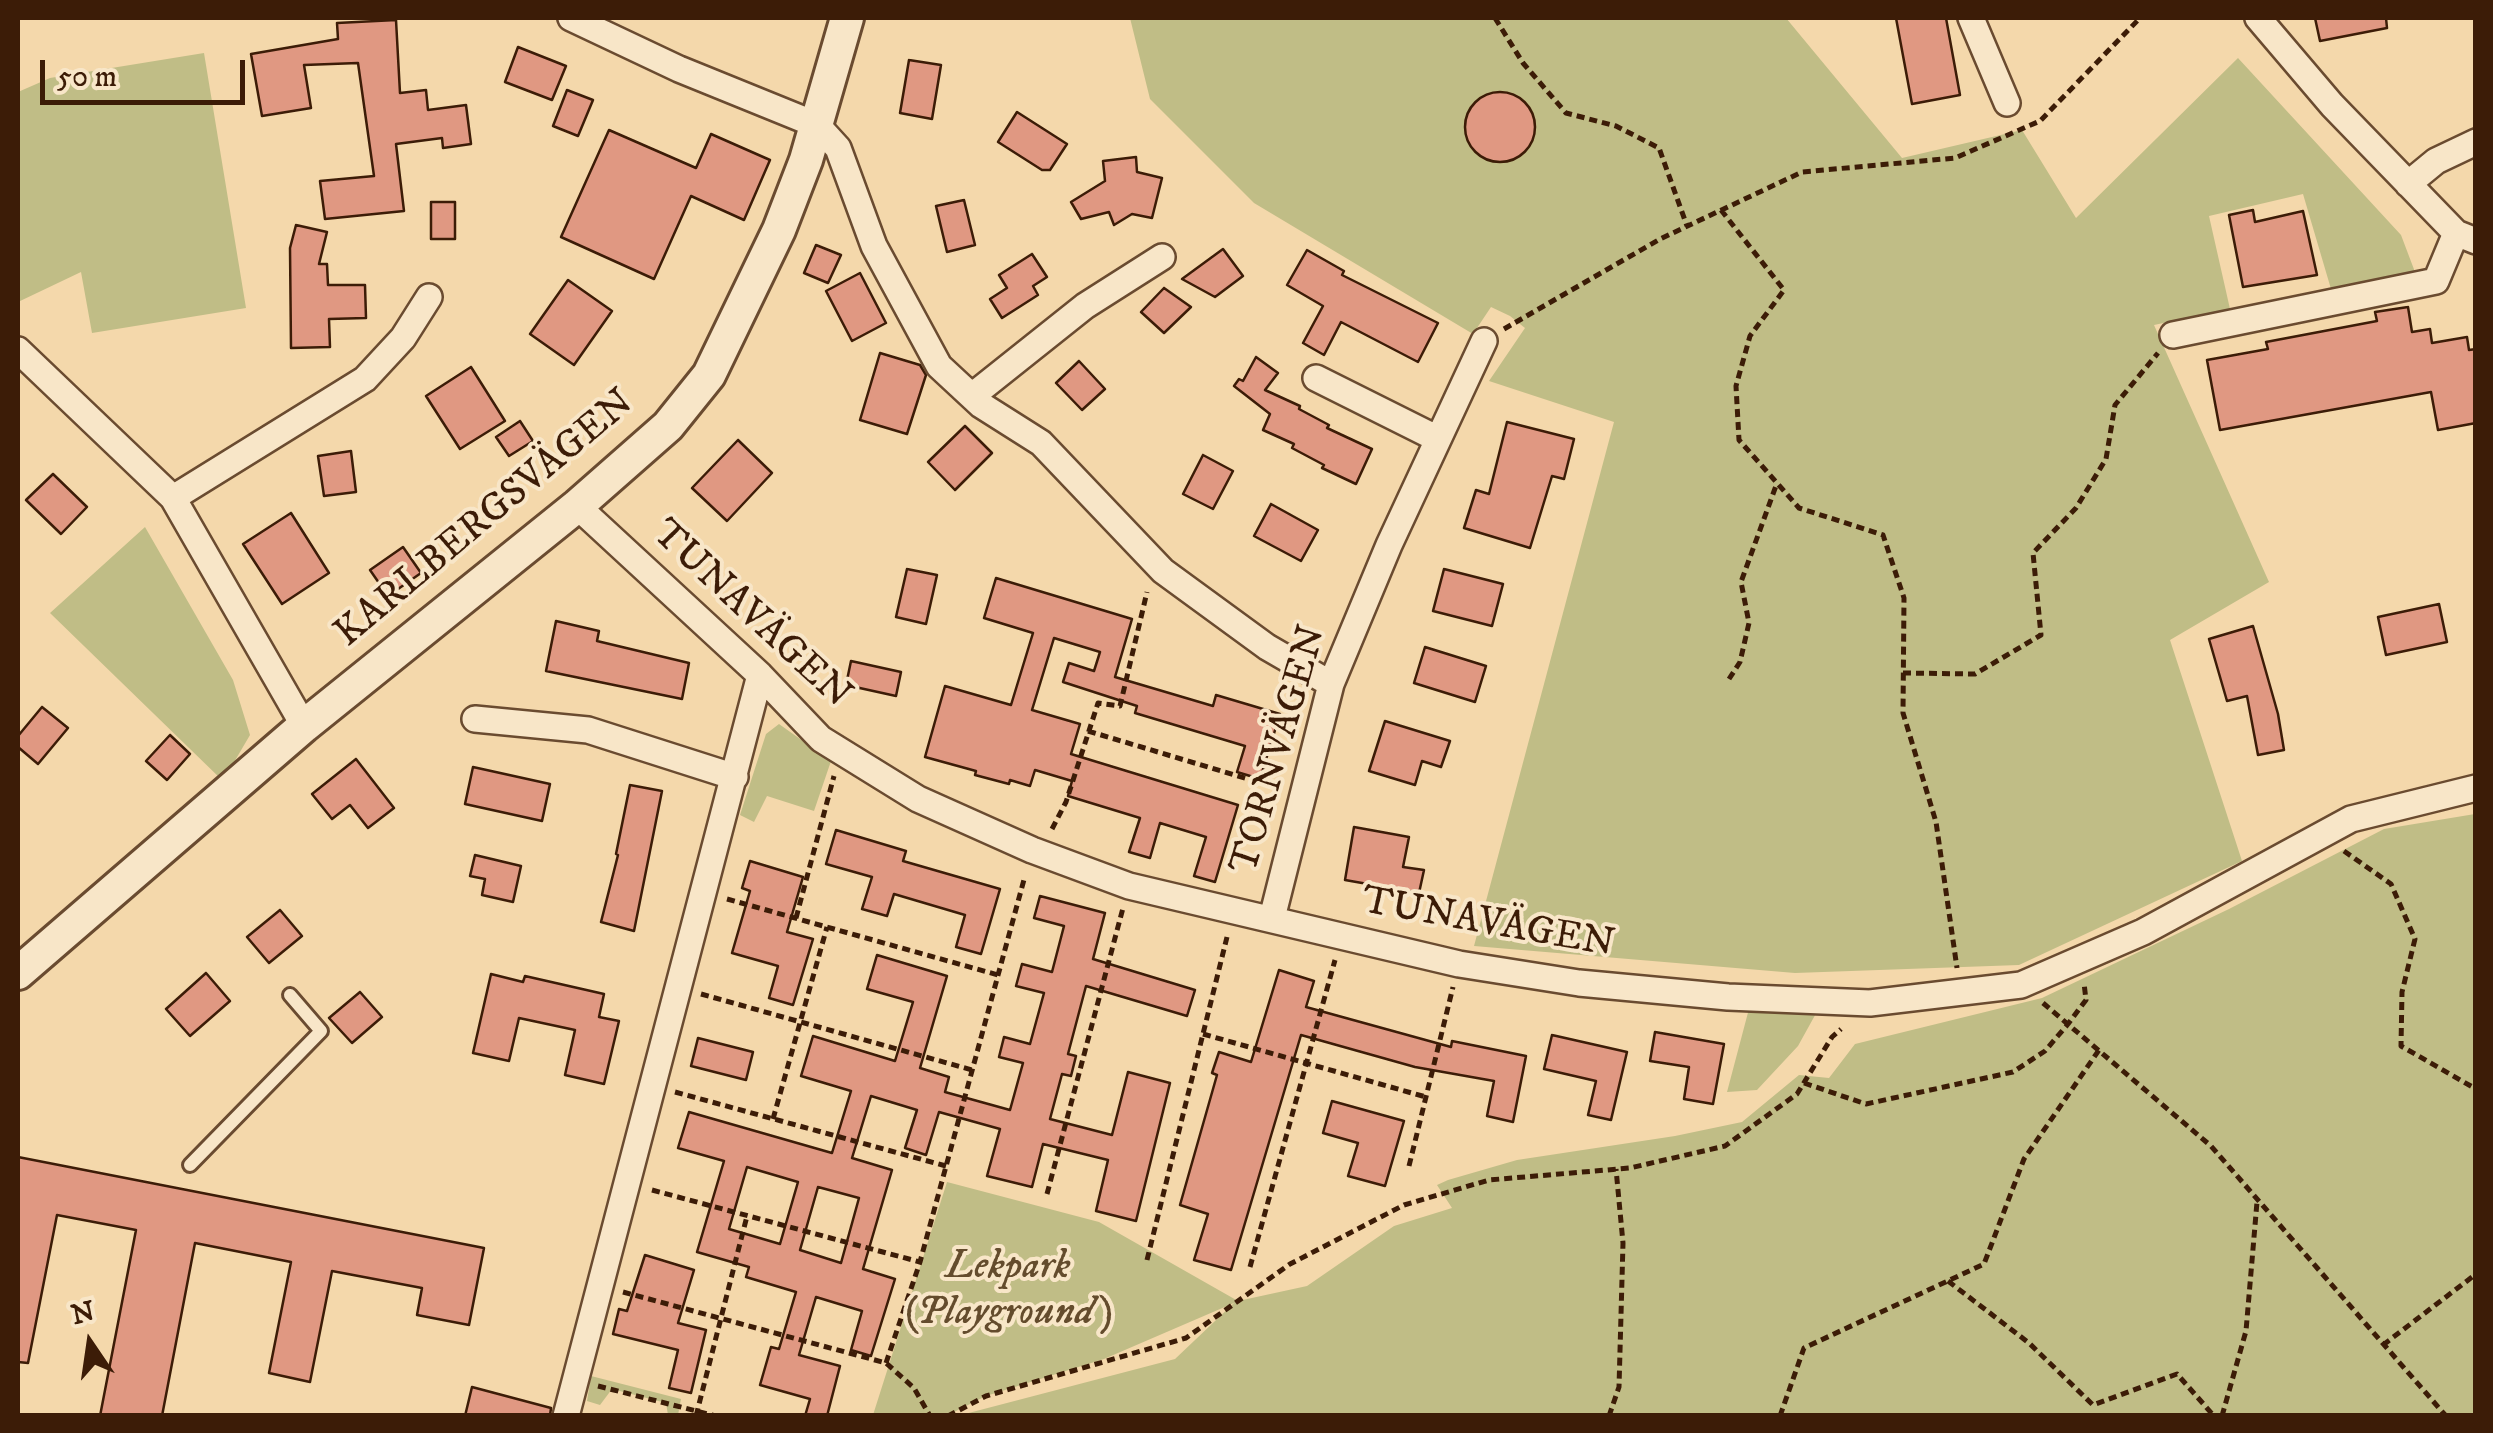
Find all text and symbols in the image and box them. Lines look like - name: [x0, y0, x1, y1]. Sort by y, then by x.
- scale bar: [45, 40, 250, 102]
- text: 50 m: [57, 59, 117, 96]
- street label: KARLBERGSVÄGEN: [327, 381, 645, 659]
- street label: TUNAVÄGEN: [640, 511, 860, 721]
- street label: TORNVÄGEN: [1223, 620, 1339, 880]
- street label: TUNAVÄGEN: [1358, 879, 1618, 971]
- park label: Lekpark (Playground): [904, 1245, 1112, 1339]
- north arrow: [40, 1293, 140, 1393]
- text: N: [68, 1294, 98, 1333]

